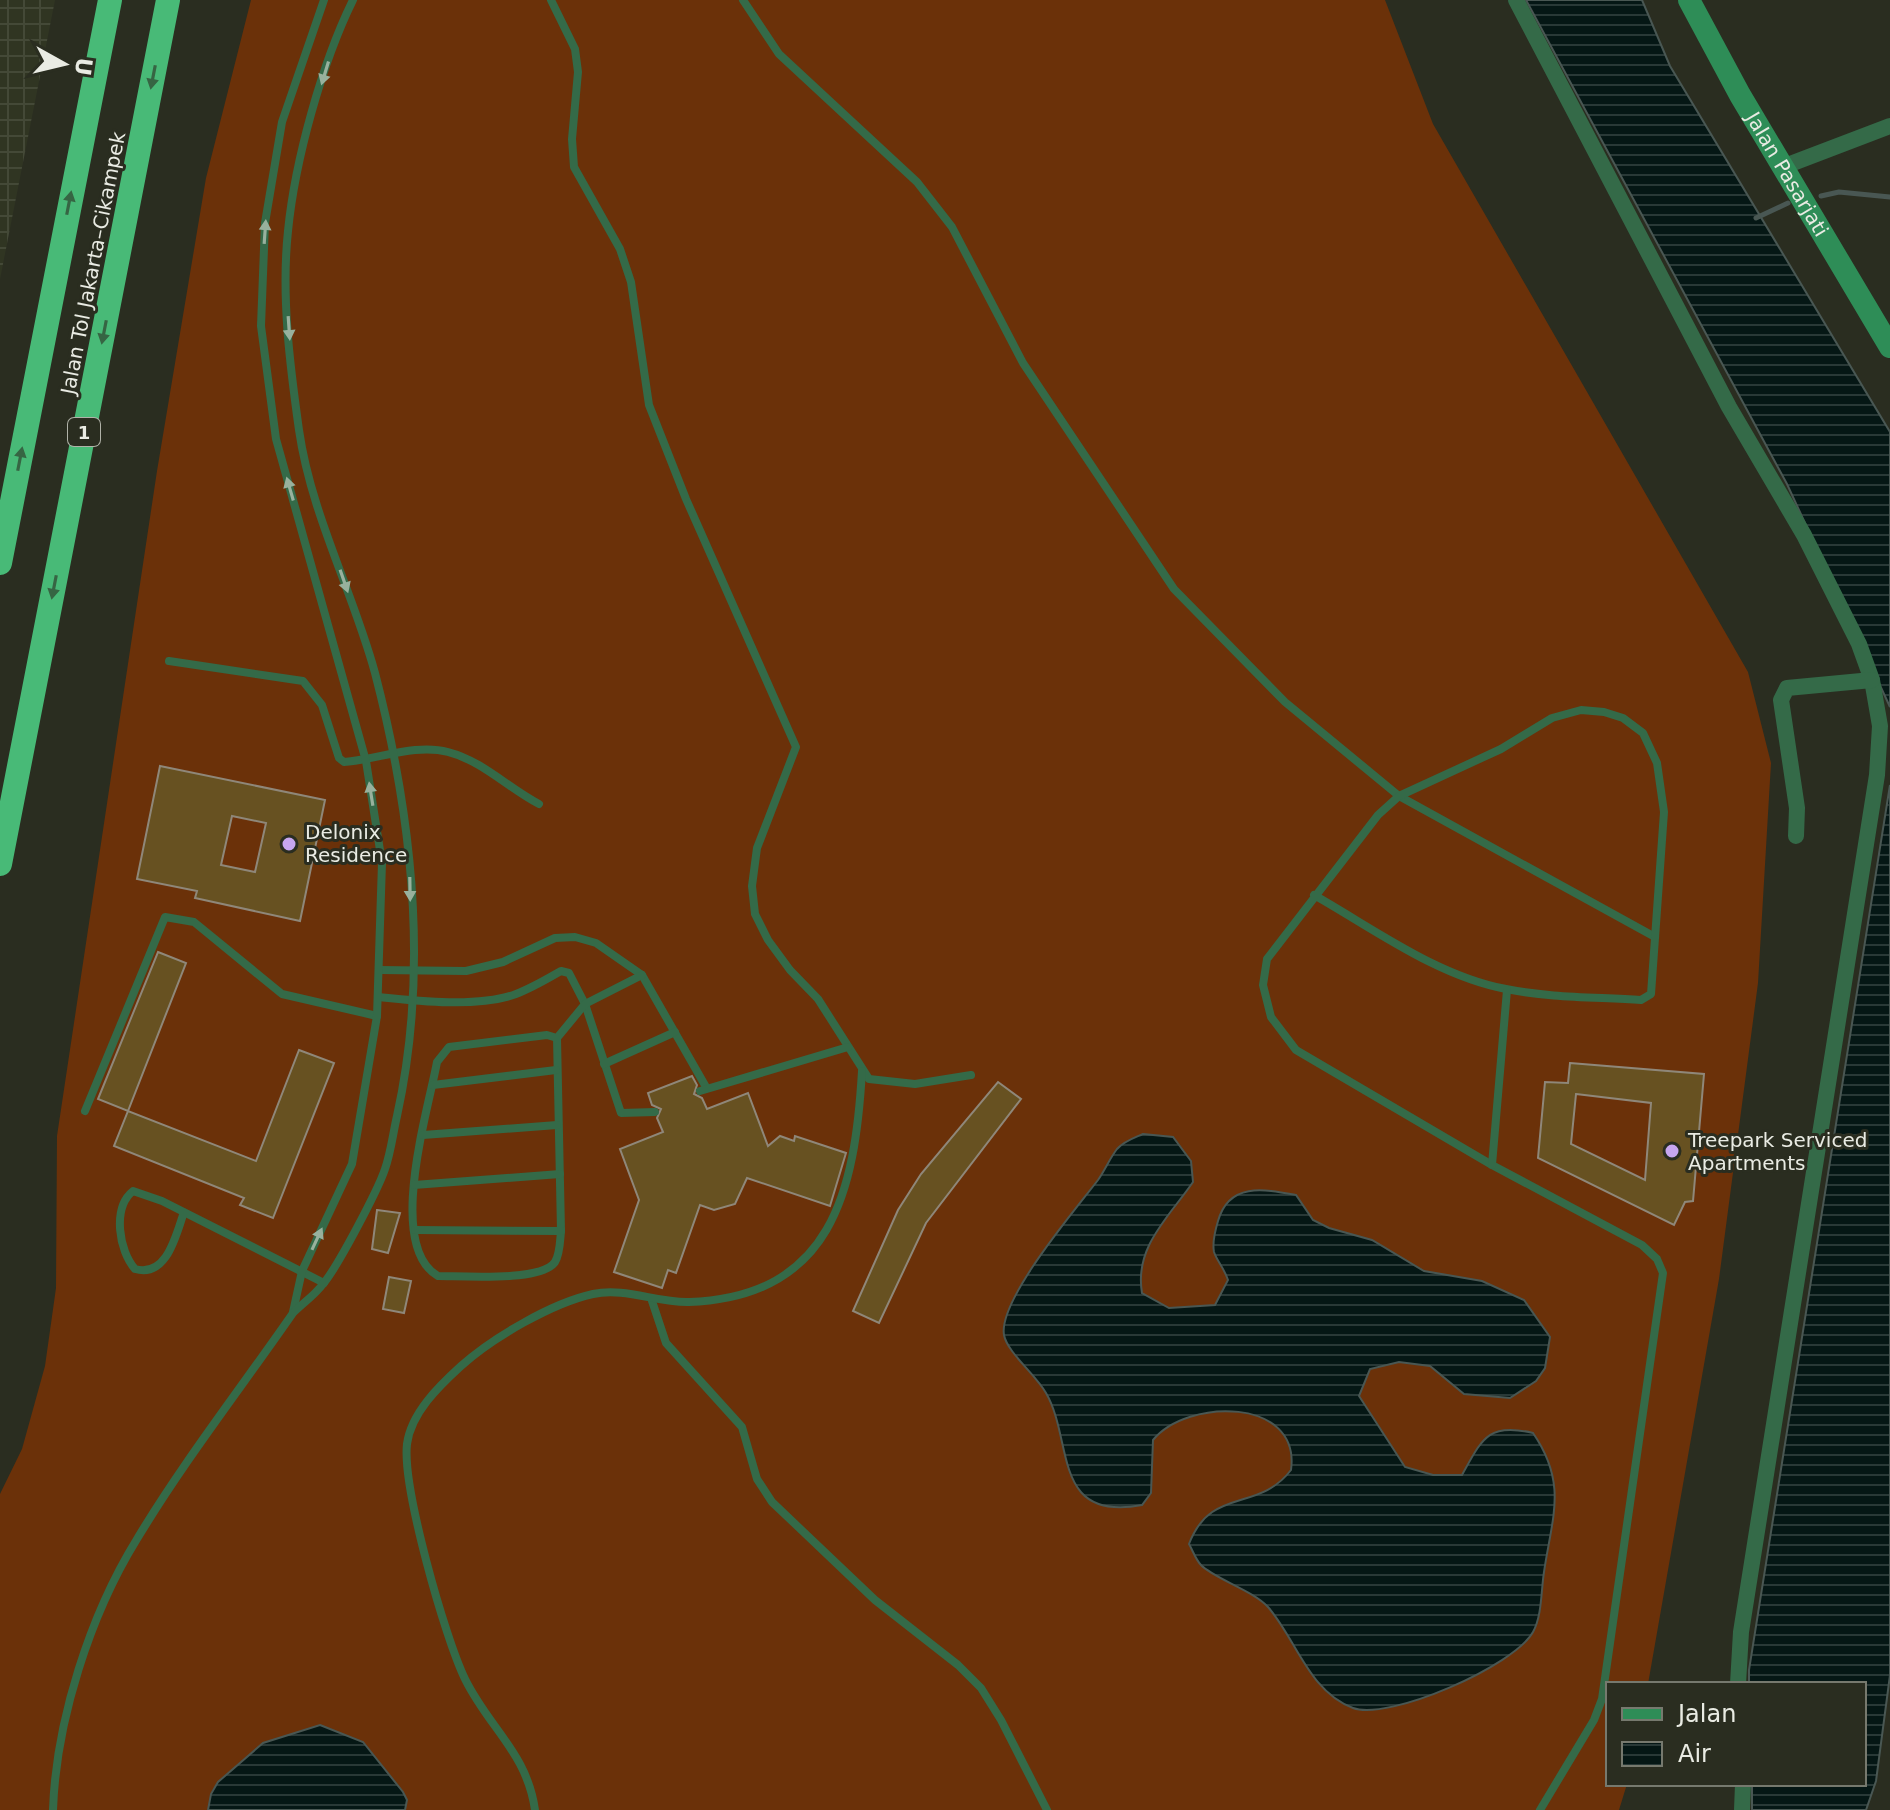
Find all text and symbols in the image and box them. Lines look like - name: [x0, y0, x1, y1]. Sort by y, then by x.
- north arrow: [24, 24, 104, 104]
- text: U: [70, 56, 97, 77]
- one-way arrow: [319, 61, 331, 85]
- one-way arrow: [147, 64, 159, 89]
- street label: Jalan Pasarjati: [1740, 106, 1833, 241]
- street label: Jalan Tol Jakarta–Cikampek: [55, 129, 130, 398]
- one-way arrow: [64, 191, 76, 216]
- one-way arrow: [259, 219, 272, 244]
- one-way arrow: [283, 316, 296, 341]
- one-way arrow: [97, 320, 109, 345]
- road number: 1: [68, 418, 100, 446]
- one-way arrow: [14, 446, 27, 471]
- one-way arrow: [283, 476, 296, 500]
- one-way arrow: [338, 569, 350, 593]
- one-way arrow: [47, 575, 60, 600]
- one-way arrow: [364, 781, 377, 806]
- place label: Delonix Residence: [305, 820, 407, 867]
- marker: Delonix Residence: [280, 835, 298, 853]
- one-way arrow: [404, 877, 417, 902]
- place label: Treepark Serviced Apartments: [1687, 1128, 1867, 1175]
- marker: Treepark Serviced Apartments: [1663, 1142, 1681, 1160]
- one-way arrow: [310, 1227, 323, 1251]
- legend: [1606, 1682, 1866, 1786]
- text: Jalan: [1676, 1700, 1736, 1728]
- text: Air: [1678, 1740, 1711, 1768]

